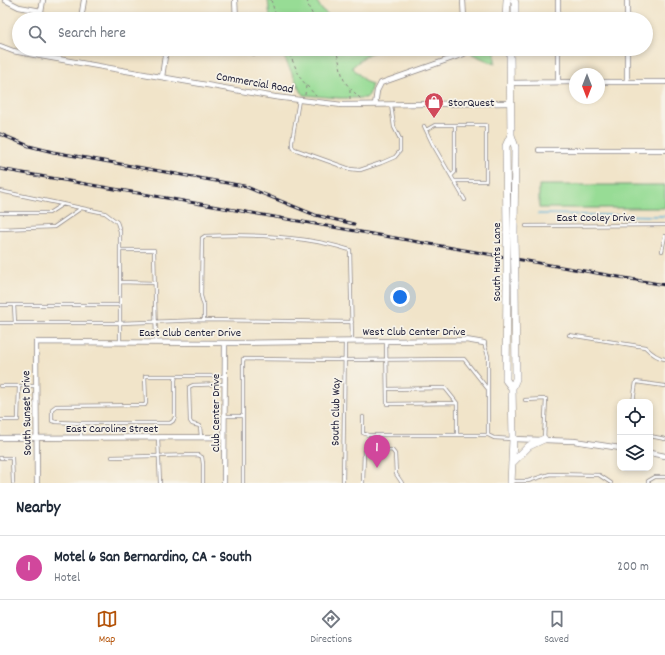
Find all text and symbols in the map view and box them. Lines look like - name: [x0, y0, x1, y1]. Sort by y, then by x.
- search box: [12, 12, 653, 56]
- icon: search: [26, 23, 48, 45]
- text: Search here: [58, 23, 126, 45]
- street label: Commercial Road: [215, 68, 295, 99]
- north arrow: [569, 68, 605, 104]
- shop icon: StorQuest: [423, 91, 445, 119]
- place label: StorQuest: [448, 95, 495, 112]
- street label: East Cooley Drive: [557, 210, 635, 227]
- street label: South Hunts Lane: [489, 223, 506, 301]
- your location: [390, 287, 410, 307]
- street label: West Club Center Drive: [362, 324, 466, 341]
- street label: East Club Center Drive: [139, 325, 241, 342]
- street label: South Sunset Drive: [18, 370, 37, 456]
- street label: Club Center Drive: [208, 374, 225, 452]
- street label: South Club Way: [327, 377, 346, 446]
- map controls: [617, 399, 653, 471]
- button: locate: [617, 399, 653, 435]
- street label: East Caroline Street: [66, 421, 159, 438]
- pin: 1: [364, 435, 390, 468]
- button: layers: [617, 435, 653, 471]
- text: Nearby: [16, 497, 60, 521]
- text: Motel 6 San Bernardino, CA - South: [54, 547, 252, 569]
- text: 1: [28, 558, 30, 577]
- text: 200 m: [617, 558, 649, 577]
- text: Hotel: [54, 569, 80, 588]
- tab: Map: [96, 608, 118, 648]
- tab: Directions: [310, 608, 352, 648]
- tab: Saved: [544, 608, 569, 648]

